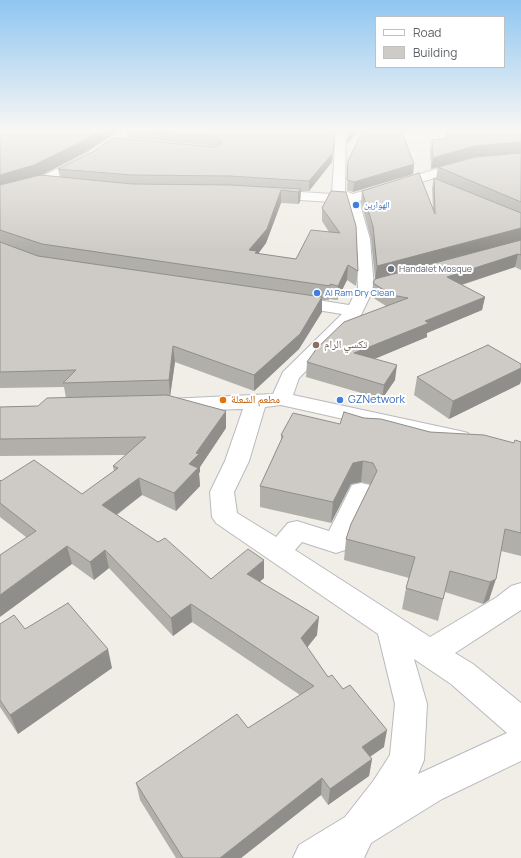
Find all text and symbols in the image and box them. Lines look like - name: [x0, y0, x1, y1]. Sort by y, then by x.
- legend: [375, 16, 505, 68]
- text: Road: [413, 24, 441, 41]
- text: Building: [413, 44, 457, 61]
- marker: الهوارين: [351, 200, 361, 210]
- place label: الهوارين: [364, 200, 390, 210]
- marker: Handalet Mosque: [386, 264, 396, 274]
- place label: Handalet Mosque: [399, 264, 472, 274]
- marker: Al Ram Dry Clean: [312, 288, 322, 298]
- place label: Al Ram Dry Clean: [325, 288, 395, 298]
- place label: تكسي الرام: [324, 338, 367, 352]
- marker: تكسي الرام: [311, 340, 321, 350]
- place label: مطعم الشعلة: [231, 393, 280, 407]
- place label: GZNetwork: [348, 393, 405, 407]
- marker: مطعم الشعلة: [218, 395, 228, 405]
- marker: GZNetwork: [335, 395, 345, 405]

